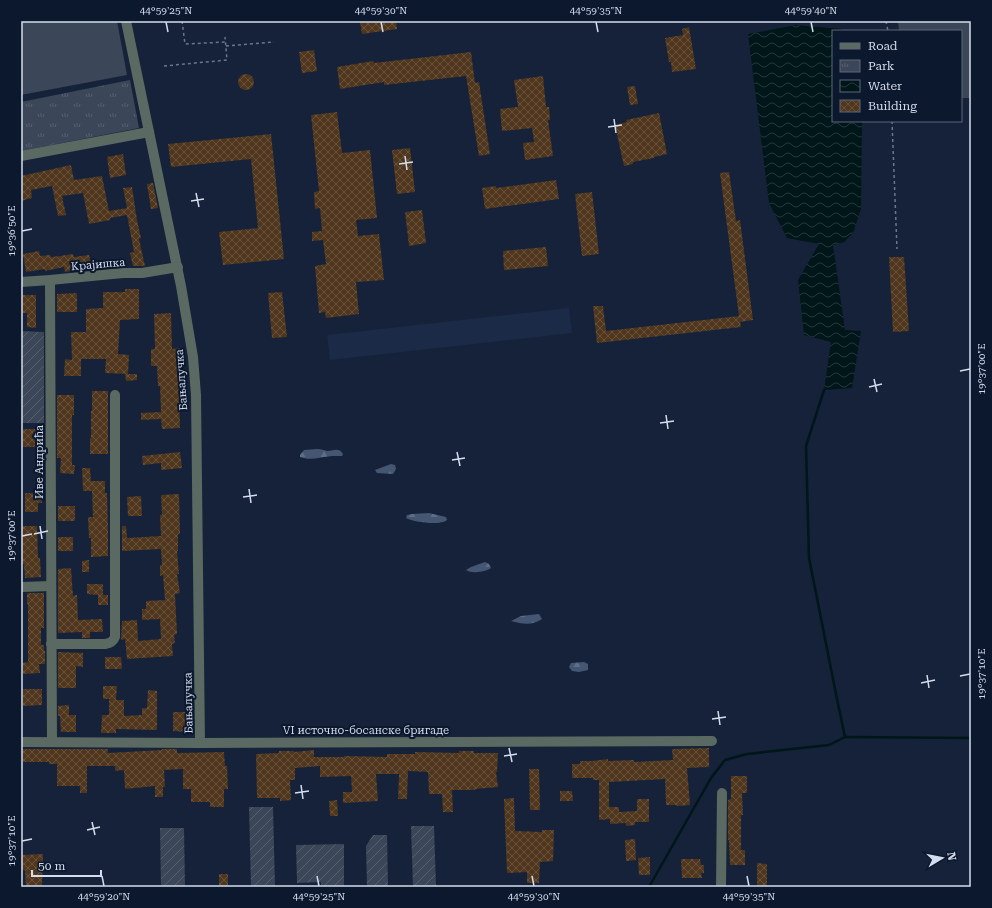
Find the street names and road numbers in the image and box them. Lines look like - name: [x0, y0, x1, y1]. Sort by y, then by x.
- street label: Крајишка: [70, 256, 126, 273]
- street label: Бањалучка: [173, 349, 190, 411]
- street label: Иве Андрића: [33, 425, 46, 499]
- street label: Бањалучка: [181, 672, 196, 734]
- street label: VI источно-босанске бригаде: [283, 724, 449, 737]

